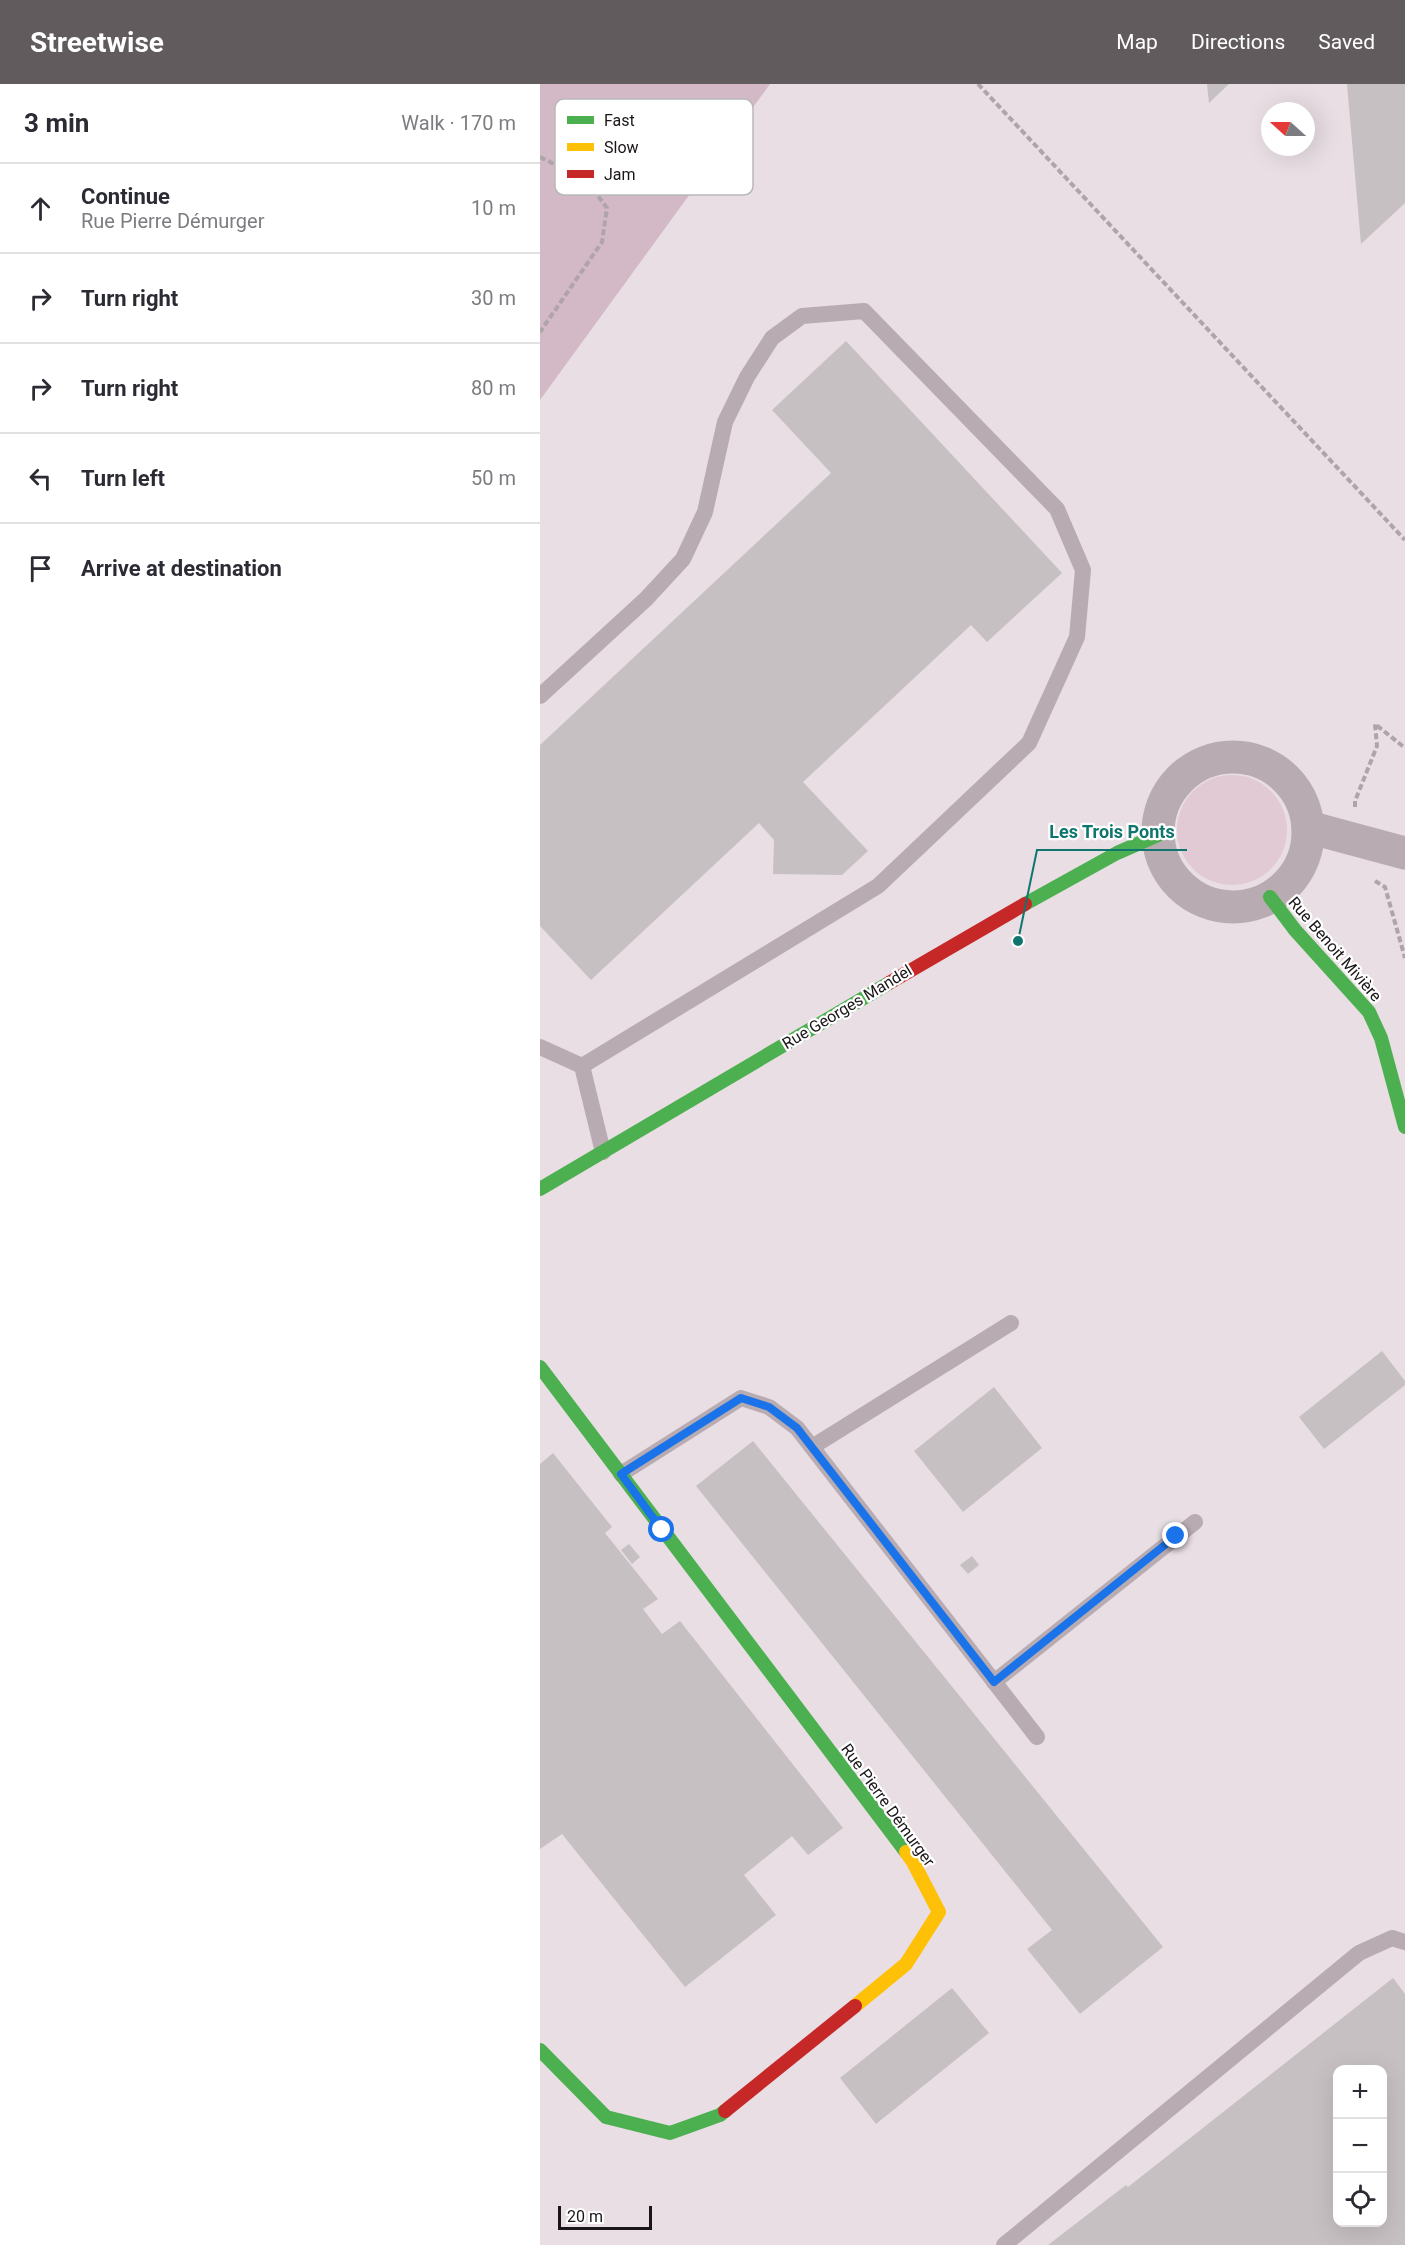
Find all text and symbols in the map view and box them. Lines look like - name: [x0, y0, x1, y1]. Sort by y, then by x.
- text: Streetwise: [30, 26, 164, 59]
- text: Map: [1116, 30, 1158, 54]
- text: Directions: [1191, 30, 1285, 54]
- text: Saved: [1318, 30, 1375, 54]
- legend: [555, 99, 753, 195]
- north arrow: [1261, 102, 1315, 156]
- text: 3 min: [24, 108, 89, 138]
- text: Walk · 170 m: [401, 111, 516, 135]
- text: Fast: [604, 111, 635, 130]
- text: Slow: [604, 138, 639, 157]
- text: Jam: [604, 165, 636, 184]
- text: Continue: [81, 184, 170, 209]
- icon: ahead: [24, 192, 57, 225]
- text: 10 m: [471, 196, 516, 220]
- text: Rue Pierre Démurger: [81, 209, 264, 233]
- icon: right: [24, 282, 57, 315]
- text: Turn right: [81, 286, 178, 311]
- text: 30 m: [471, 286, 516, 310]
- icon: right: [24, 372, 57, 405]
- text: Turn right: [81, 376, 178, 401]
- text: 80 m: [471, 376, 516, 400]
- icon: left: [24, 462, 57, 495]
- text: Turn left: [81, 466, 165, 491]
- text: 50 m: [471, 466, 516, 490]
- icon: arrive: [24, 552, 57, 585]
- text: Arrive at destination: [81, 556, 282, 581]
- callout: Les Trois Ponts: [1037, 814, 1187, 850]
- text: Les Trois Ponts: [1049, 821, 1175, 842]
- street label: Rue Benoit Mivière: [1284, 893, 1386, 1005]
- street label: Rue Georges Mandel: [779, 961, 915, 1053]
- route start: [648, 1516, 674, 1542]
- route end: [1162, 1522, 1188, 1548]
- street label: Rue Pierre Démurger: [837, 1740, 939, 1870]
- map controls: [1333, 2065, 1387, 2227]
- button: +: [1333, 2065, 1387, 2119]
- button: −: [1333, 2119, 1387, 2173]
- button: locate: [1333, 2173, 1387, 2227]
- scale bar: [558, 2203, 652, 2230]
- text: 20 m: [567, 2207, 603, 2226]

